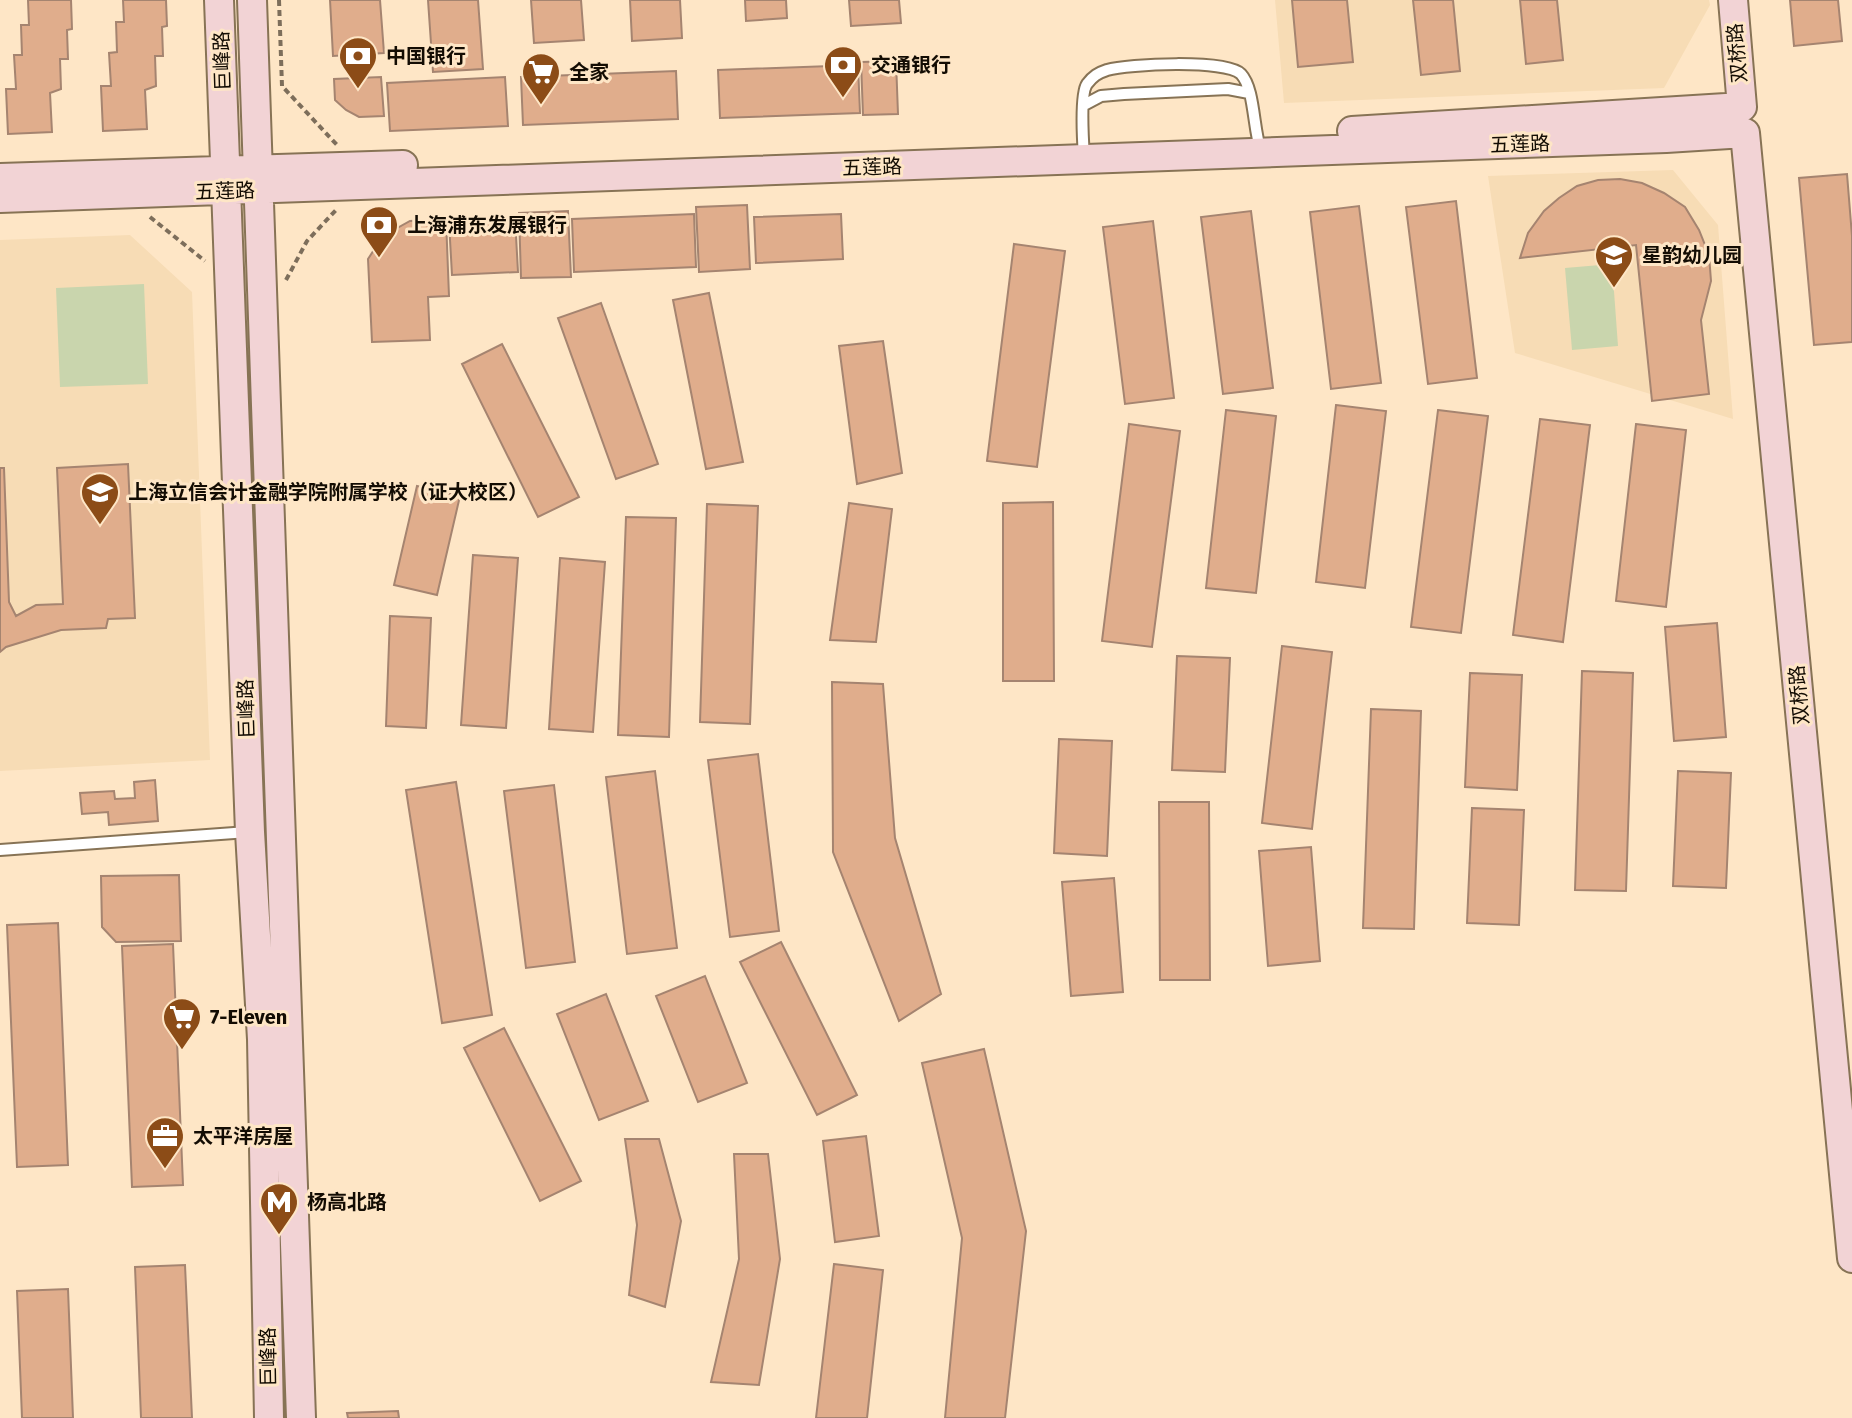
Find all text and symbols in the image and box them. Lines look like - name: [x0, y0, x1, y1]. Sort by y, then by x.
- street label: 双桥路: [1722, 22, 1752, 84]
- street label: 巨峰路: [209, 31, 235, 91]
- bank icon: 中国银行: [337, 35, 379, 90]
- place label: 中国银行: [386, 44, 466, 68]
- bank icon: 交通银行: [822, 44, 864, 99]
- supermarket icon: 全家: [520, 51, 562, 106]
- place label: 交通银行: [871, 53, 951, 77]
- place label: 全家: [569, 60, 609, 84]
- street label: 五莲路: [1490, 131, 1550, 157]
- street label: 五莲路: [842, 154, 902, 180]
- street label: 五莲路: [195, 178, 255, 204]
- bank icon: 上海浦东发展银行: [358, 204, 400, 259]
- place label: 上海浦东发展银行: [407, 213, 567, 237]
- school or university icon: 星韵幼儿园: [1593, 234, 1635, 289]
- place label: 星韵幼儿园: [1642, 243, 1742, 267]
- school or university icon: 上海立信会计金融学院附属学校（证大校区）: [79, 471, 121, 526]
- place label: 上海立信会计金融学院附属学校（证大校区）: [128, 480, 528, 504]
- street label: 双桥路: [1784, 664, 1814, 726]
- street label: 巨峰路: [233, 679, 259, 739]
- supermarket icon: 7-Eleven: [161, 996, 203, 1051]
- place label: 7-Eleven: [210, 1005, 287, 1029]
- office icon: 太平洋房屋: [144, 1115, 186, 1170]
- place label: 太平洋房屋: [193, 1124, 293, 1148]
- metro station icon: 杨高北路: [258, 1181, 300, 1236]
- place label: 杨高北路: [307, 1190, 387, 1214]
- street label: 巨峰路: [255, 1327, 281, 1387]

